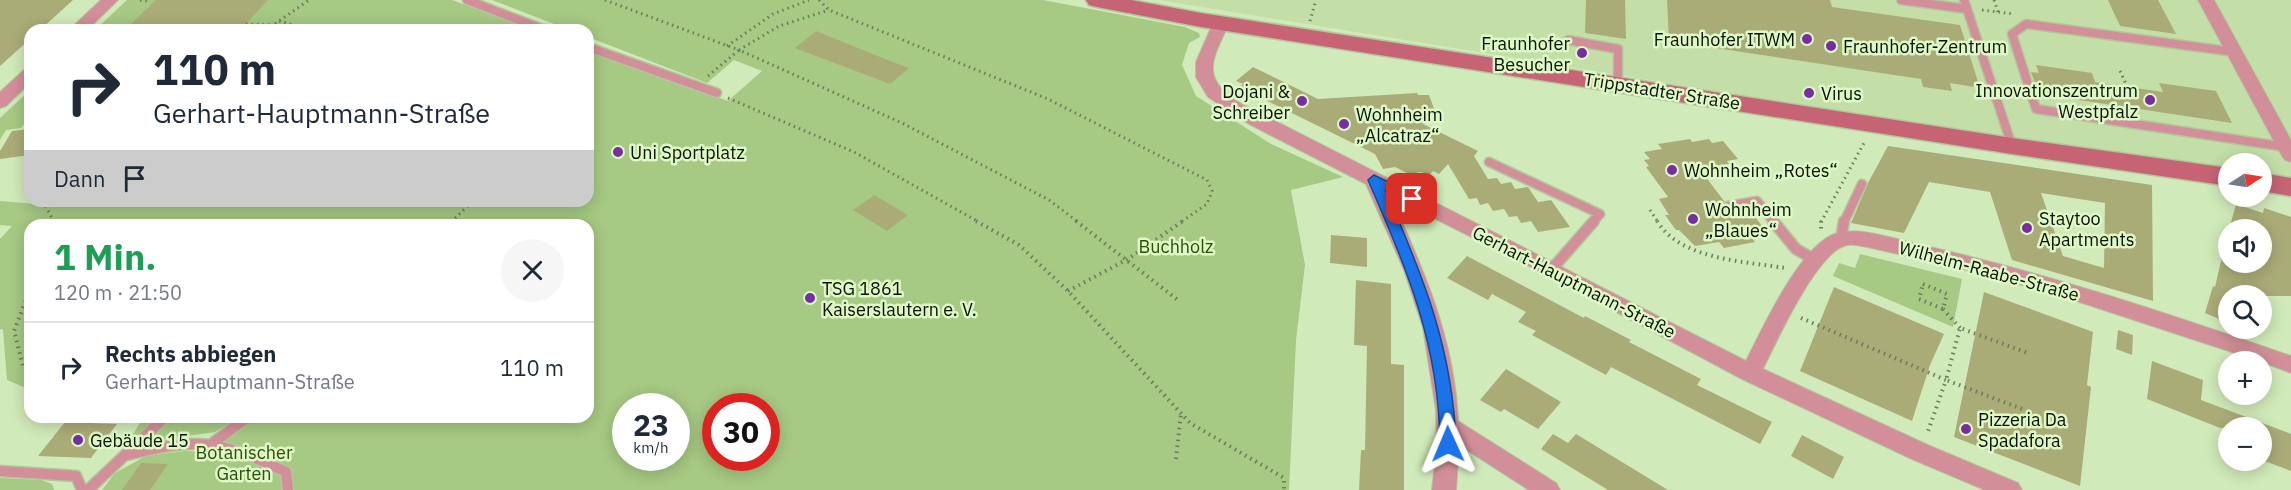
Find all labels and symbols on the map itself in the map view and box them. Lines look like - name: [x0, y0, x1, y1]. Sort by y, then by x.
- place label: Fraunhofer ITWM: [1654, 28, 1795, 51]
- place label: Fraunhofer Besucher: [1481, 32, 1570, 76]
- marker: Fraunhofer ITWM: [1800, 32, 1814, 46]
- place label: Fraunhofer-Zentrum: [1843, 35, 2007, 58]
- marker: Fraunhofer-Zentrum: [1824, 39, 1838, 53]
- marker: Fraunhofer Besucher: [1575, 46, 1589, 60]
- street label: Trippstadter Straße: [1582, 67, 1742, 115]
- place label: Innovationszentrum Westpfalz: [1975, 79, 2138, 123]
- place label: Dojani & Schreiber: [1212, 80, 1291, 124]
- place label: Virus: [1821, 82, 1862, 105]
- marker: Virus: [1802, 86, 1816, 100]
- marker: Innovationszentrum Westpfalz: [2143, 93, 2157, 107]
- marker: Dojani & Schreiber: [1295, 94, 1309, 108]
- place label: Wohnheim „Alcatraz“: [1356, 103, 1443, 147]
- marker: Wohnheim „Alcatraz“: [1337, 117, 1351, 131]
- place label: Uni Sportplatz: [630, 141, 745, 164]
- marker: Uni Sportplatz: [611, 145, 625, 159]
- north arrow: [2218, 153, 2272, 207]
- place label: Wohnheim „Rotes“: [1684, 159, 1838, 182]
- marker: Wohnheim „Rotes“: [1665, 163, 1679, 177]
- pin: [1386, 173, 1437, 224]
- place label: Wohnheim „Blaues“: [1705, 198, 1792, 242]
- place label: Staytoo Apartments: [2039, 207, 2135, 251]
- marker: Wohnheim „Blaues“: [1686, 212, 1700, 226]
- street label: Gerhart-Hauptmann-Straße: [1469, 221, 1679, 343]
- marker: Staytoo Apartments: [2020, 221, 2034, 235]
- park label: Buchholz: [1139, 235, 1213, 258]
- street label: Wilhelm-Raabe-Straße: [1896, 236, 2082, 306]
- place label: TSG 1861 Kaiserslautern e. V.: [822, 277, 977, 321]
- marker: TSG 1861 Kaiserslautern e. V.: [803, 291, 817, 305]
- speed limit sign: 30: [702, 393, 780, 471]
- place label: Pizzeria Da Spadafora: [1978, 408, 2067, 452]
- position arrow: [1416, 412, 1480, 476]
- marker: Pizzeria Da Spadafora: [1959, 422, 1973, 436]
- place label: Gebäude 15: [90, 429, 189, 452]
- marker: Gebäude 15: [71, 433, 85, 447]
- park label: Botanischer Garten: [195, 441, 293, 485]

